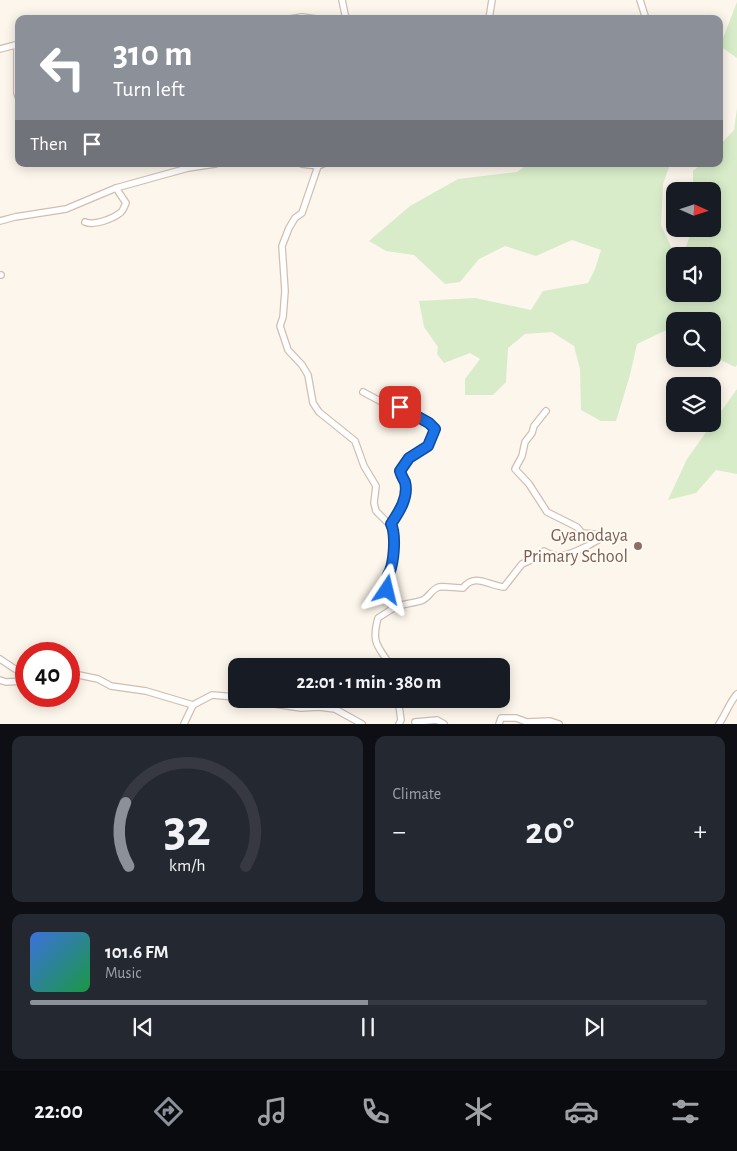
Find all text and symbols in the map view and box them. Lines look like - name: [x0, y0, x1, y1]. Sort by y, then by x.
- icon: left: [30, 35, 95, 100]
- text: 310 m: [113, 37, 192, 72]
- text: Turn left: [113, 78, 185, 100]
- icon: arrive: [78, 130, 106, 158]
- text: Then: [30, 135, 68, 154]
- north arrow: [666, 182, 721, 238]
- map controls: [666, 182, 721, 432]
- button: sound: [666, 247, 721, 302]
- button: search: [666, 312, 721, 367]
- button: layers: [666, 377, 721, 432]
- pin: [379, 386, 421, 428]
- icon: arrive: [386, 393, 414, 421]
- place label: Gyanodaya Primary School: [523, 527, 628, 566]
- marker: Gyanodaya Primary School: [632, 540, 644, 552]
- position arrow: [360, 563, 412, 615]
- speed limit sign: 40: [15, 642, 80, 707]
- text: 22:01 · 1 min · 380 m: [297, 673, 441, 692]
- text: Climate: [393, 786, 441, 802]
- text: 32: [164, 803, 211, 855]
- text: 20°: [525, 813, 574, 851]
- text: −: [393, 818, 406, 846]
- text: +: [694, 818, 707, 846]
- text: km/h: [169, 857, 206, 875]
- text: 101.6 FM: [105, 943, 169, 962]
- text: Music: [105, 965, 141, 981]
- icon: previous: [129, 1013, 157, 1041]
- icon: pause: [354, 1013, 382, 1041]
- icon: next: [580, 1013, 608, 1041]
- icon: directions: [151, 1094, 186, 1129]
- icon: music: [255, 1094, 290, 1129]
- icon: phone: [358, 1094, 393, 1129]
- icon: climate: [461, 1094, 496, 1129]
- icon: car: [564, 1094, 599, 1129]
- icon: filters: [668, 1094, 703, 1129]
- text: 22:00: [34, 1100, 83, 1122]

